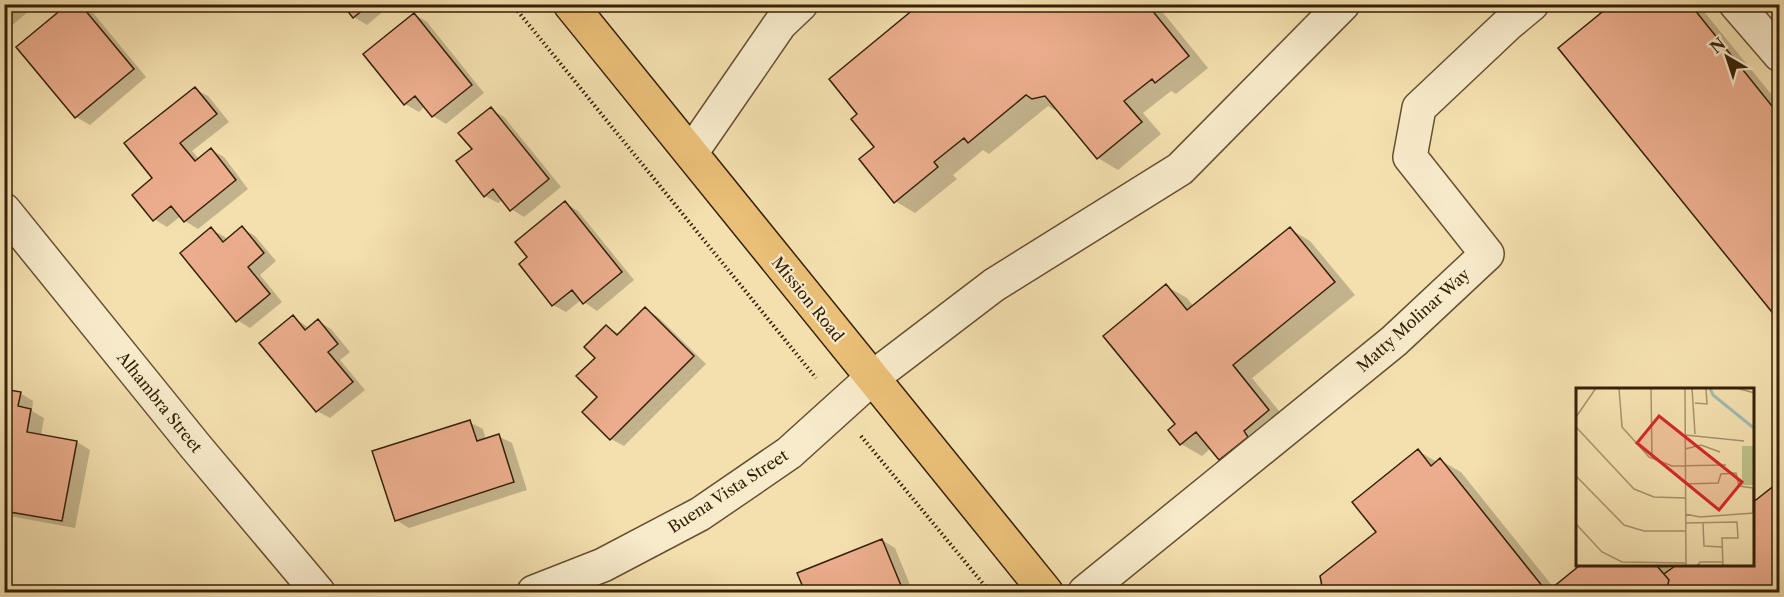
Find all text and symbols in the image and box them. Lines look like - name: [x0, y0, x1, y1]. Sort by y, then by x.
- north arrow: [1697, 27, 1757, 87]
- text: N: [1706, 33, 1729, 57]
- street label: Mission Road: [768, 252, 848, 346]
- street label: Matty Molinar Way: [1352, 263, 1474, 376]
- street label: Alhambra Street: [113, 347, 207, 457]
- inset map: [1576, 388, 1754, 567]
- street label: Buena Vista Street: [664, 445, 792, 537]

